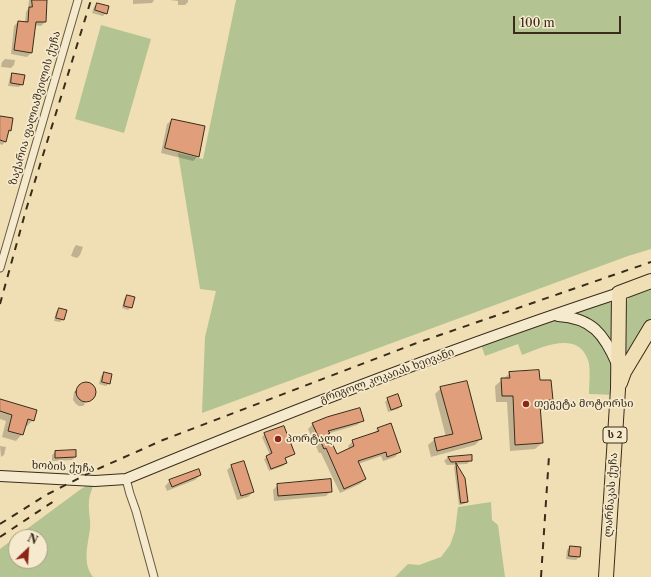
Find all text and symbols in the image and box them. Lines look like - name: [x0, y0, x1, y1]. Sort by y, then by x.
- scale bar: [515, 8, 623, 34]
- text: 100 m: [520, 15, 555, 30]
- street label: ზაქარია ფალიაშვილის ქუჩა: [7, 29, 63, 187]
- street label: გრიგოლ კოკაიას ხეივანი: [318, 346, 456, 406]
- place label: თეგეტა მოტორსი: [534, 397, 634, 411]
- marker: თეგეტა მოტორსი: [521, 399, 531, 409]
- road number: ს 2: [603, 427, 627, 443]
- place label: პორტალი: [286, 432, 342, 446]
- marker: პორტალი: [273, 434, 283, 444]
- street label: ლარნაკას ქუჩა: [601, 452, 621, 538]
- street label: ხობის ქუჩა: [31, 459, 95, 475]
- north arrow: [8, 529, 48, 569]
- text: N: [25, 531, 40, 547]

